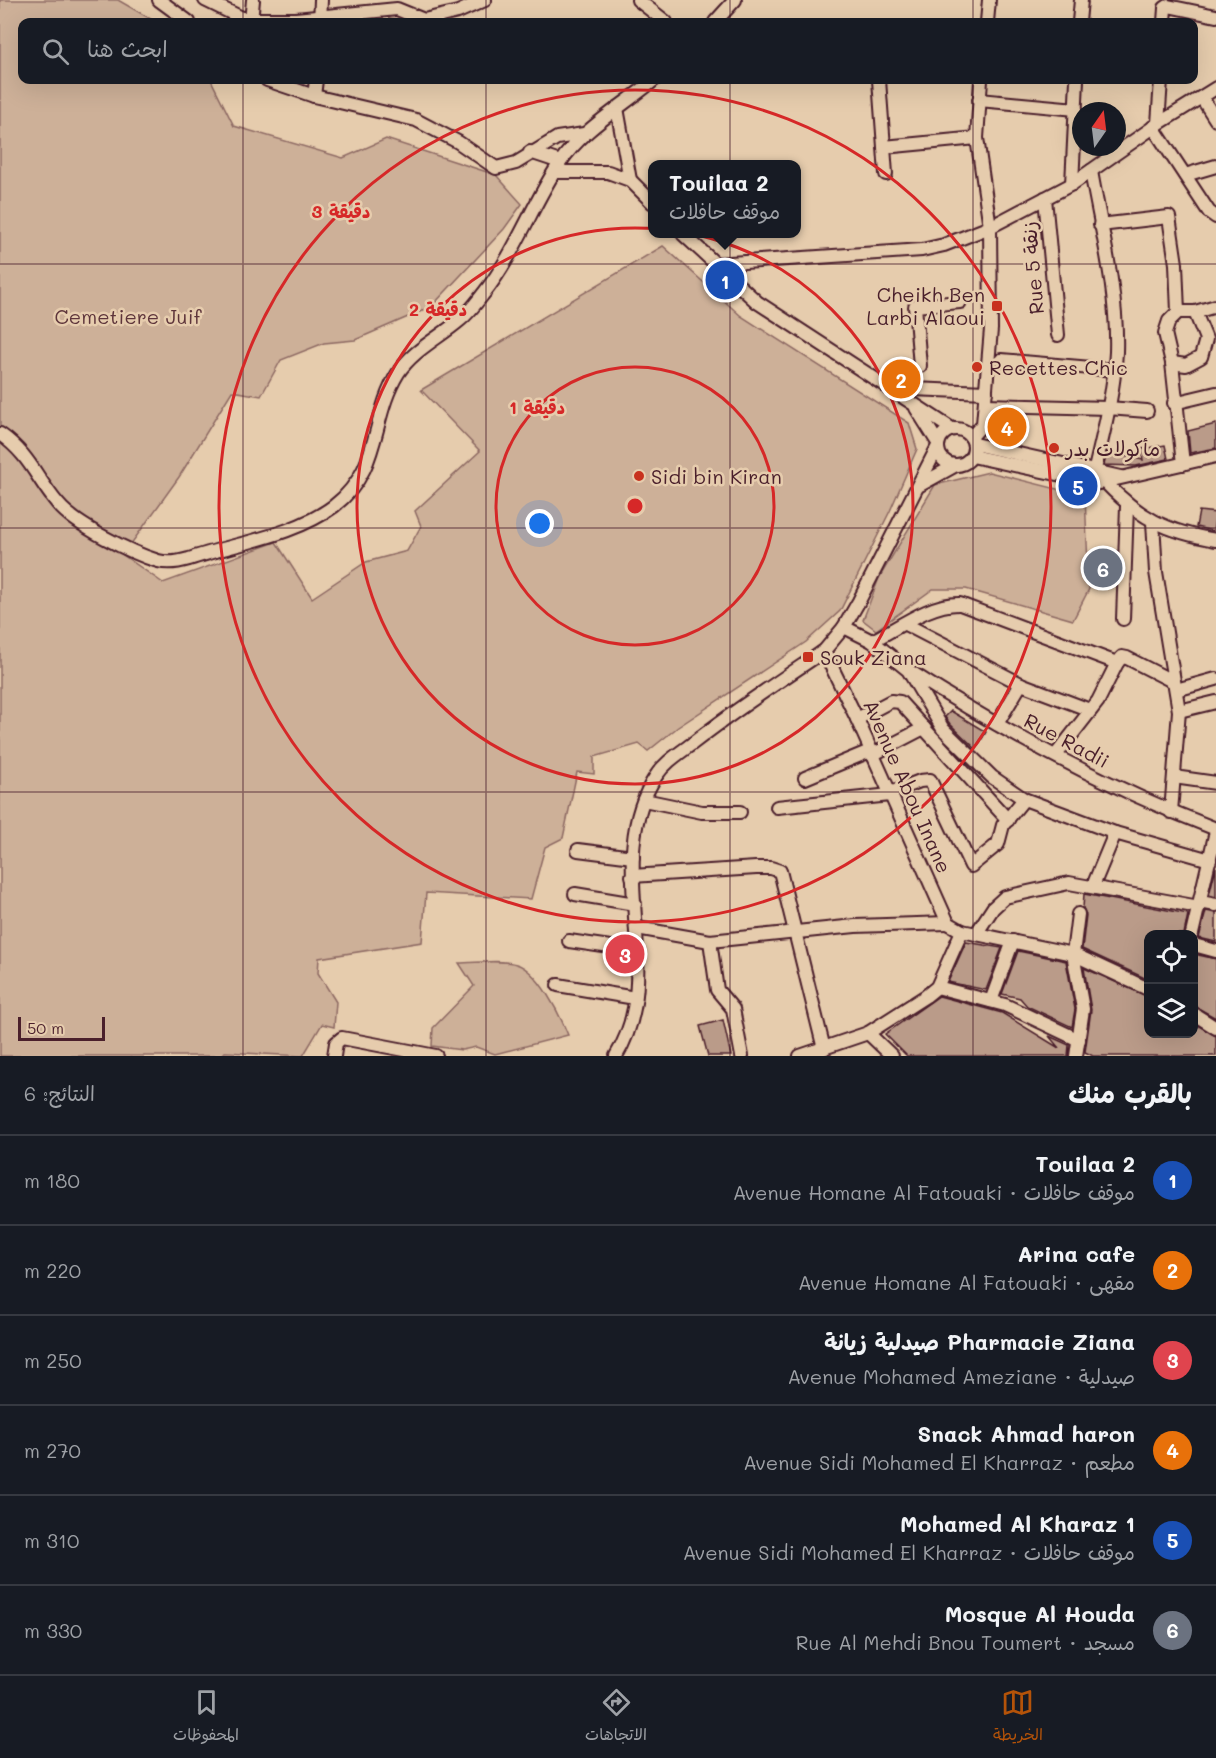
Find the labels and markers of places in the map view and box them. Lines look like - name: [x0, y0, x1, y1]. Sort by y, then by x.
- pin: 1: [706, 258, 744, 302]
- place label: Cheikh Ben Larbi Alaoui: [866, 281, 985, 330]
- marker: Cheikh Ben Larbi Alaoui: [990, 299, 1004, 313]
- place label: Recettes Chic: [989, 354, 1128, 380]
- pin: 2: [882, 356, 920, 401]
- marker: Recettes Chic: [970, 360, 984, 374]
- pin: 4: [988, 404, 1026, 450]
- place label: مأكولات بدر: [1064, 435, 1160, 463]
- marker: مأكولات بدر: [1047, 441, 1061, 455]
- place label: Sidi bin Kiran: [651, 463, 782, 489]
- pin: 5: [1058, 464, 1098, 508]
- marker: Sidi bin Kiran: [632, 469, 646, 483]
- centre of rings: [625, 496, 645, 516]
- pin: 6: [1084, 546, 1122, 590]
- place label: Souk Ziana: [820, 644, 927, 670]
- marker: Souk Ziana: [801, 650, 815, 664]
- pin: 3: [606, 932, 644, 976]

